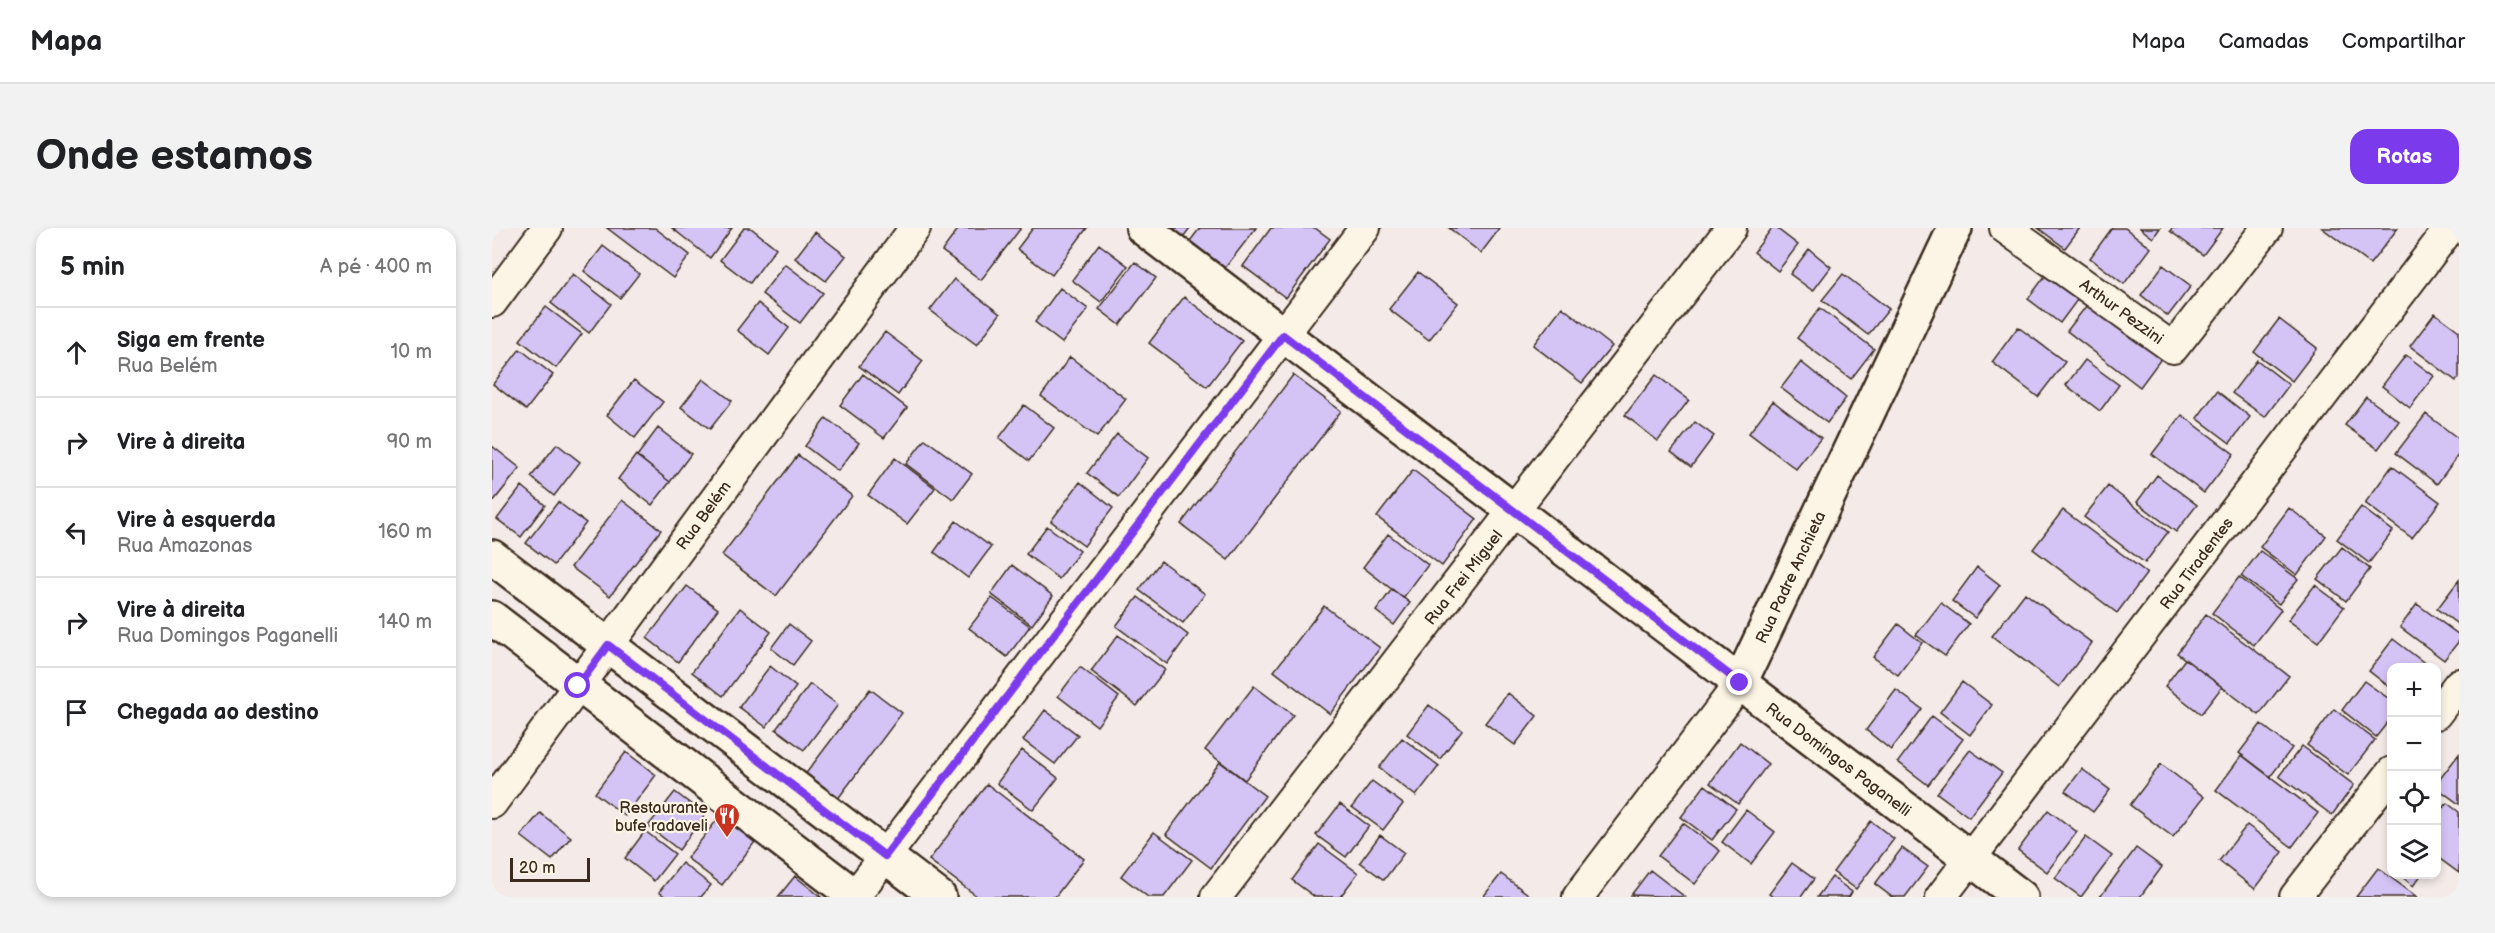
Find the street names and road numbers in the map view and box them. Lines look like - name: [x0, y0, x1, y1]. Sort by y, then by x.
- street label: Arthur Pezzini: [2075, 275, 2167, 349]
- street label: Rua Belém: [673, 478, 736, 554]
- street label: Rua Padre Anchieta: [1752, 509, 1830, 647]
- street label: Rua Tiradentes: [2157, 514, 2238, 614]
- street label: Rua Frei Miguel: [1421, 527, 1507, 629]
- street label: Rua Domingos Paganelli: [1762, 699, 1914, 821]

